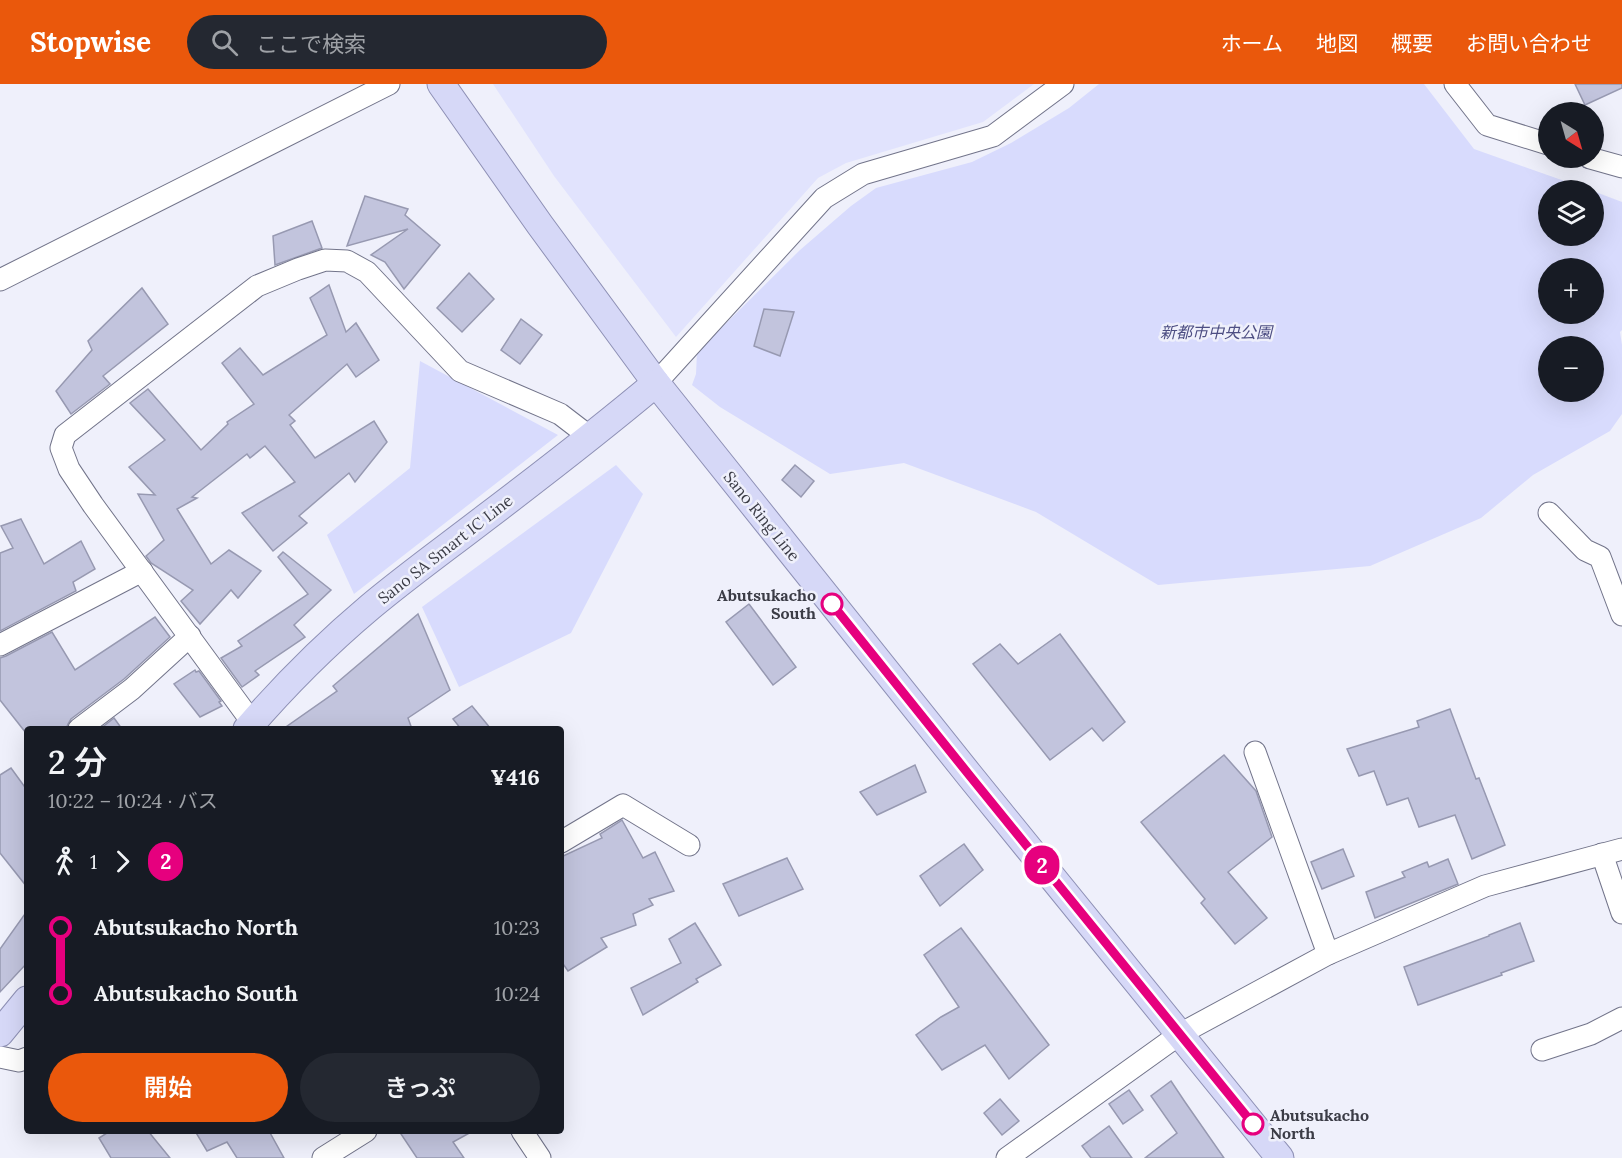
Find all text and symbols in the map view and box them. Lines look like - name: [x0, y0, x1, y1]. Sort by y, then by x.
- search box: [187, 15, 607, 69]
- text: Stopwise: [30, 24, 151, 60]
- icon: search: [208, 26, 241, 59]
- text: ここで検索: [256, 30, 366, 58]
- text: ホーム: [1221, 30, 1283, 57]
- text: 地図: [1316, 30, 1358, 57]
- text: 概要: [1391, 30, 1433, 57]
- text: お問い合わせ: [1466, 30, 1592, 57]
- north arrow: [1538, 102, 1604, 168]
- map controls: [1538, 102, 1604, 402]
- button: layers: [1538, 180, 1604, 246]
- button: +: [1538, 258, 1604, 324]
- park label: 新都市中央公園: [1160, 322, 1274, 342]
- button: −: [1538, 336, 1604, 402]
- street label: Sano Ring Line: [720, 467, 805, 565]
- street label: Sano SA Smart IC Line: [374, 490, 517, 608]
- place label: Abutsukacho South: [717, 585, 816, 623]
- marker: Abutsukacho South: [821, 593, 843, 615]
- text: 2 分: [48, 741, 107, 783]
- text: ¥416: [490, 763, 540, 791]
- text: 10:22 – 10:24 · バス: [48, 788, 218, 813]
- icon: walk: [48, 845, 81, 878]
- icon: forward: [106, 845, 139, 878]
- line badge: 2: [1022, 846, 1062, 884]
- text: 2: [160, 848, 171, 875]
- text: 1: [90, 849, 97, 874]
- text: 2: [1036, 852, 1048, 879]
- text: Abutsukacho North: [94, 913, 298, 941]
- text: 10:23: [494, 915, 540, 940]
- text: Abutsukacho South: [94, 979, 298, 1007]
- text: 10:24: [494, 981, 540, 1006]
- button: 開始: [48, 1053, 288, 1122]
- button: きっぷ: [300, 1053, 540, 1122]
- place label: Abutsukacho North: [1270, 1105, 1369, 1143]
- marker: Abutsukacho North: [1242, 1113, 1264, 1135]

